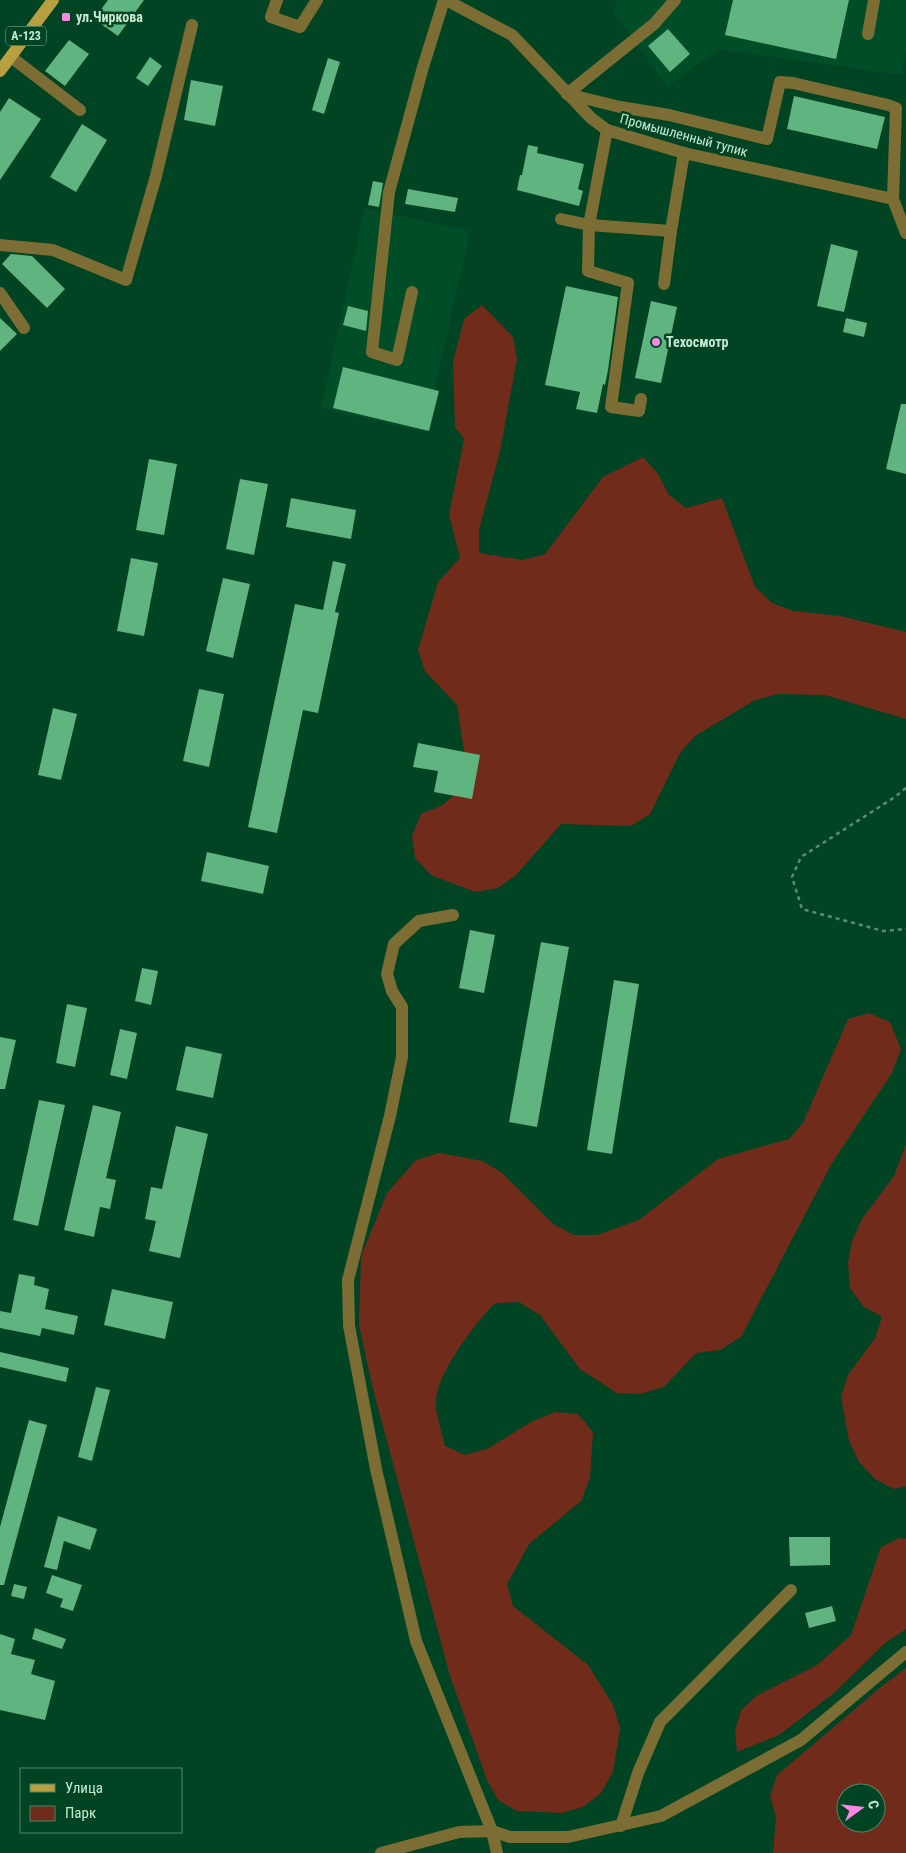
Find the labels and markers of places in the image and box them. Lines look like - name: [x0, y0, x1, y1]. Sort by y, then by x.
- place label: ул.Чиркова: [76, 9, 143, 25]
- marker: ул.Чиркова: [60, 11, 72, 23]
- place label: Техосмотр: [666, 334, 729, 350]
- marker: Техосмотр: [650, 336, 662, 348]

